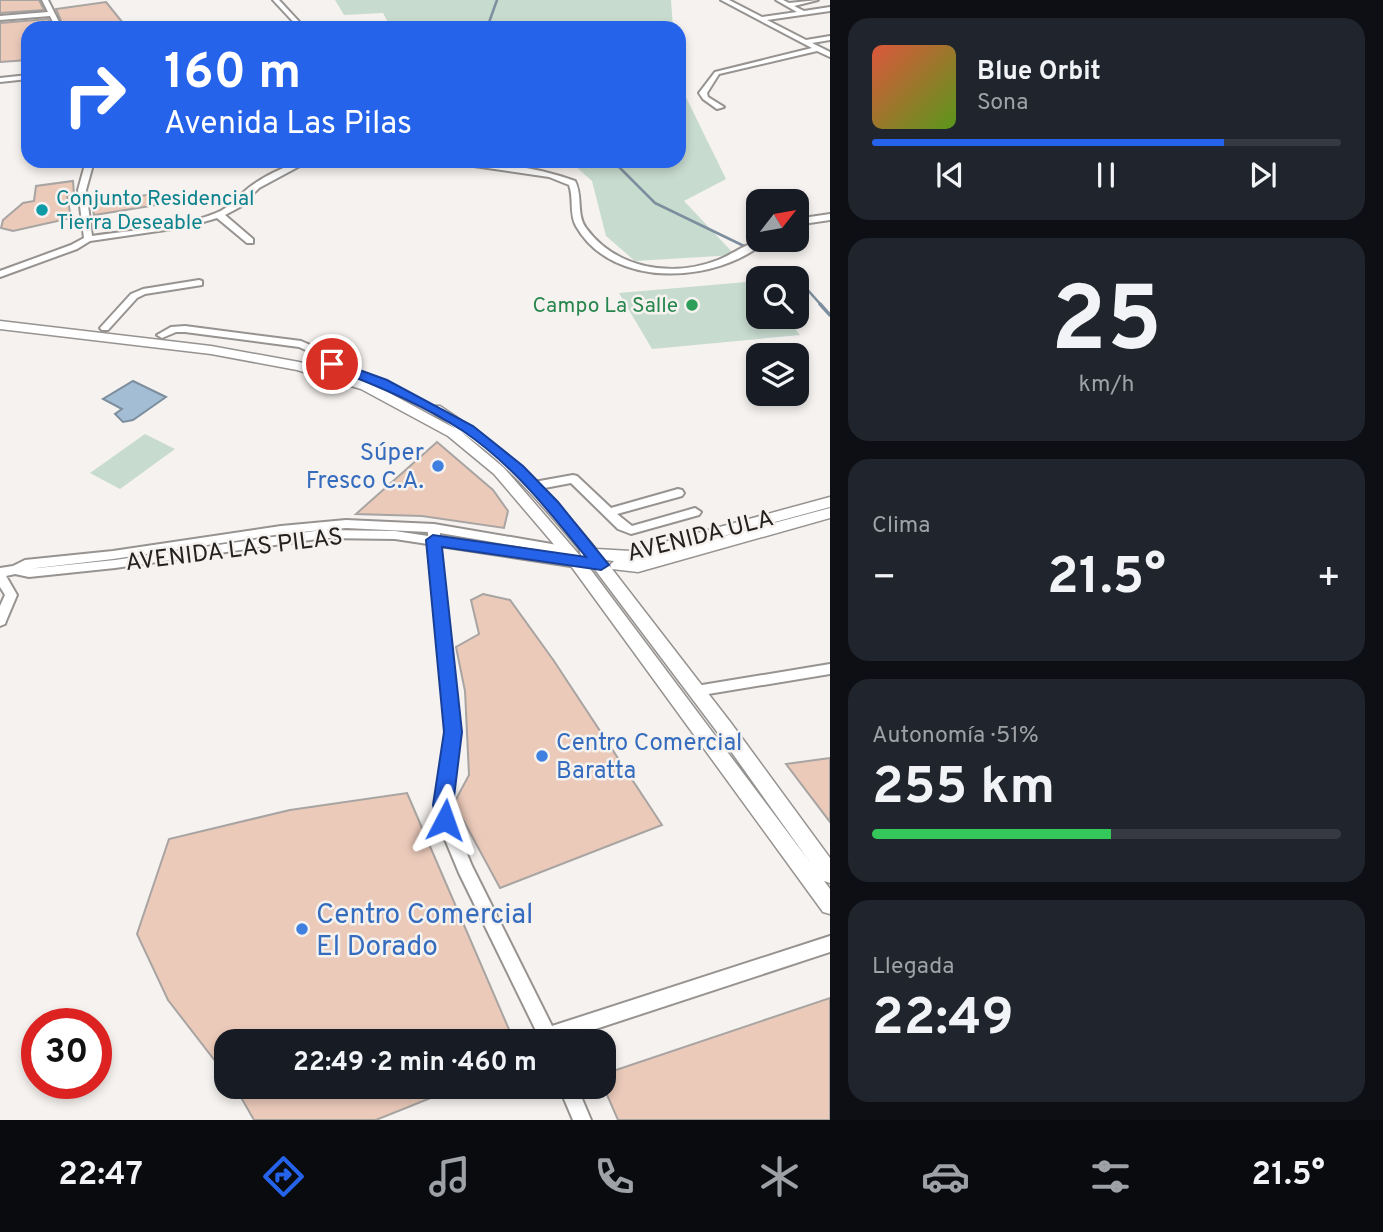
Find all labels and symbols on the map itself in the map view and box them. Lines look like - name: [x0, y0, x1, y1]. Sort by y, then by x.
- place label: Conjunto Residencial Tierra Deseable: [56, 186, 255, 237]
- north arrow: [746, 189, 808, 252]
- marker: Conjunto Residencial Tierra Deseable: [34, 202, 50, 218]
- place label: Campo La Salle: [533, 293, 678, 320]
- marker: Campo La Salle: [684, 297, 700, 313]
- pin: [302, 334, 362, 394]
- place label: Súper Fresco C.A.: [306, 439, 424, 497]
- marker: Súper Fresco C.A.: [430, 458, 446, 474]
- street label: AVENIDA ULA: [624, 504, 777, 570]
- street label: AVENIDA LAS PILAS: [124, 523, 345, 579]
- place label: Centro Comercial Baratta: [556, 729, 742, 787]
- marker: Centro Comercial Baratta: [534, 748, 550, 764]
- position arrow: [408, 783, 482, 857]
- place label: Centro Comercial El Dorado: [316, 898, 533, 966]
- marker: Centro Comercial El Dorado: [294, 921, 310, 937]
- speed limit sign: 30: [21, 1008, 112, 1099]

